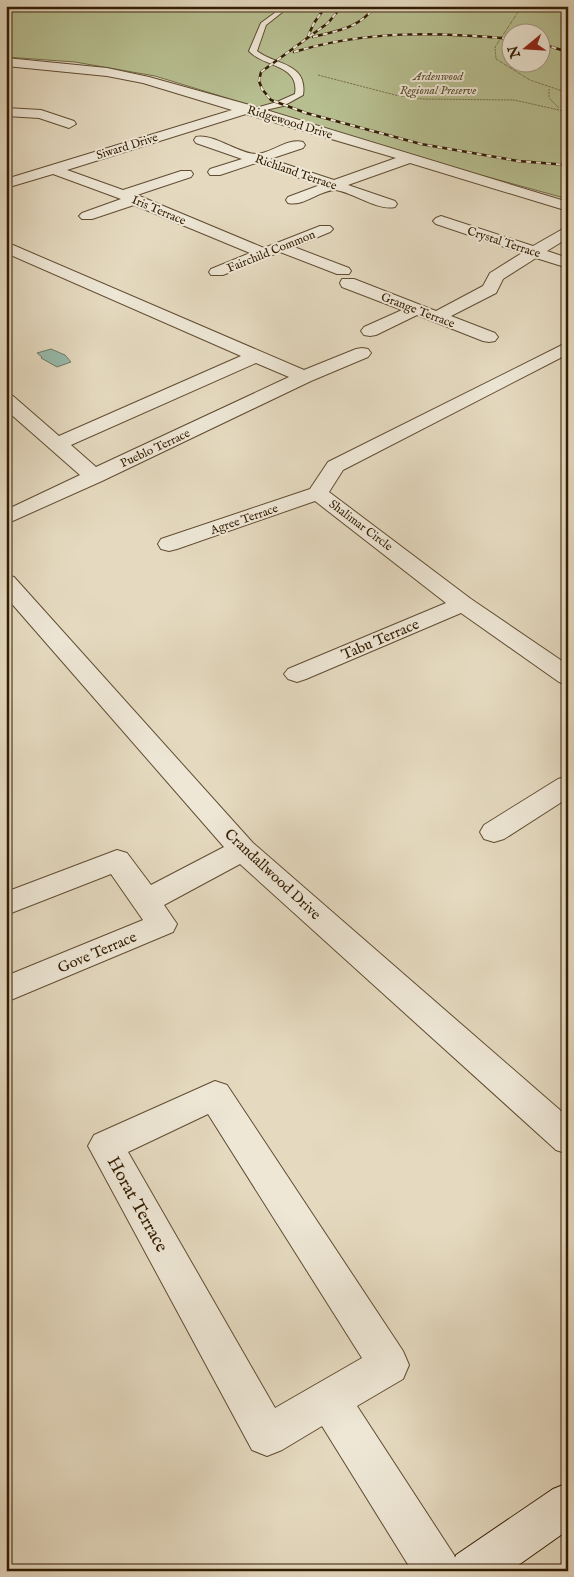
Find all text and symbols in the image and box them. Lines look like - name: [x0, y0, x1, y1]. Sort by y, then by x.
- north arrow: [502, 22, 552, 72]
- text: N: [504, 43, 525, 61]
- park label: Ardenwood Regional Preserve: [400, 69, 476, 99]
- street label: Ridgewood Drive: [245, 102, 335, 143]
- street label: Siward Drive: [94, 130, 160, 163]
- street label: Richland Terrace: [253, 151, 339, 194]
- street label: Iris Terrace: [129, 192, 189, 229]
- street label: Crystal Terrace: [465, 224, 543, 262]
- street label: Fairchild Common: [225, 227, 318, 276]
- street label: Grange Terrace: [379, 289, 457, 332]
- street label: Pueblo Terrace: [118, 426, 193, 471]
- street label: Shalimar Circle: [326, 497, 396, 554]
- street label: Agree Terrace: [207, 501, 280, 538]
- street label: Tabu Terrace: [338, 615, 422, 664]
- street label: Crandallwood Drive: [220, 825, 325, 924]
- street label: Gove Terrace: [55, 927, 140, 978]
- street label: Horat Terrace: [101, 1153, 172, 1257]

